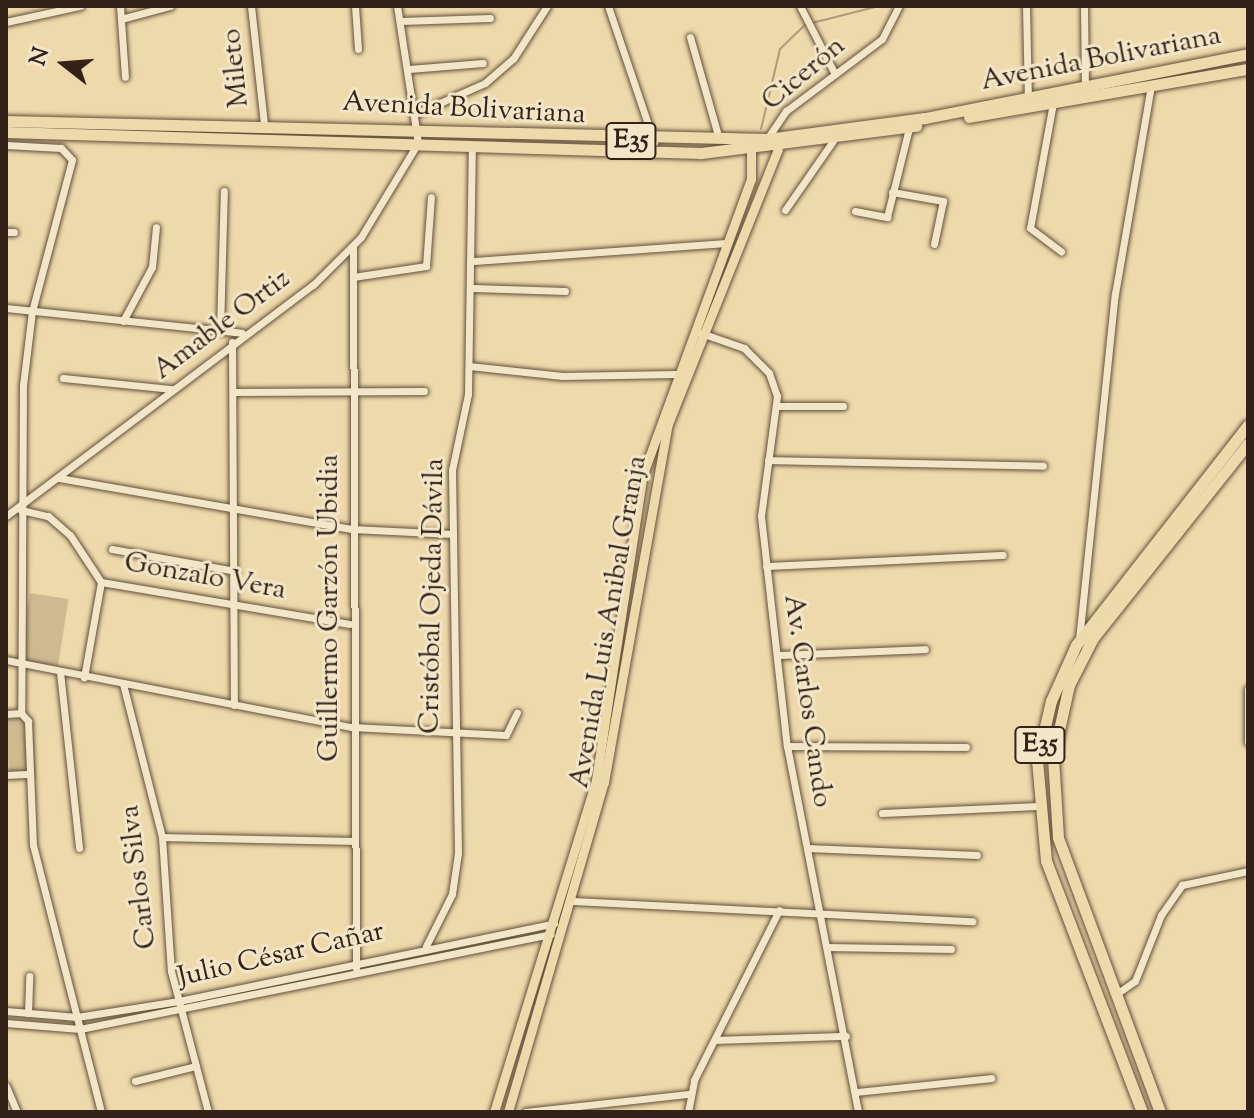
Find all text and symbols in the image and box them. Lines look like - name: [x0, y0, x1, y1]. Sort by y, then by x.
- street label: Avenida Bolivariana: [978, 19, 1224, 99]
- north arrow: [24, 24, 104, 104]
- street label: Mileto: [215, 27, 257, 109]
- street label: Cicerón: [756, 30, 852, 118]
- text: N: [23, 44, 59, 70]
- street label: Avenida Bolivariana: [342, 86, 586, 132]
- road number: E35: [605, 119, 657, 163]
- street label: Amable Ortiz: [147, 263, 297, 387]
- street label: Avenida Luis Anibal Granja: [563, 453, 655, 791]
- street label: Guillermo Garzón Ubidia: [313, 454, 347, 762]
- street label: Cristóbal Ojeda Dávila: [414, 458, 452, 734]
- street label: Gonzalo Vera: [122, 546, 288, 608]
- street label: Av. Carlos Cando: [775, 592, 839, 810]
- road number: E35: [1014, 723, 1066, 767]
- street label: Carlos Silva: [114, 803, 164, 951]
- street label: Julio César Cañar: [175, 915, 387, 995]

